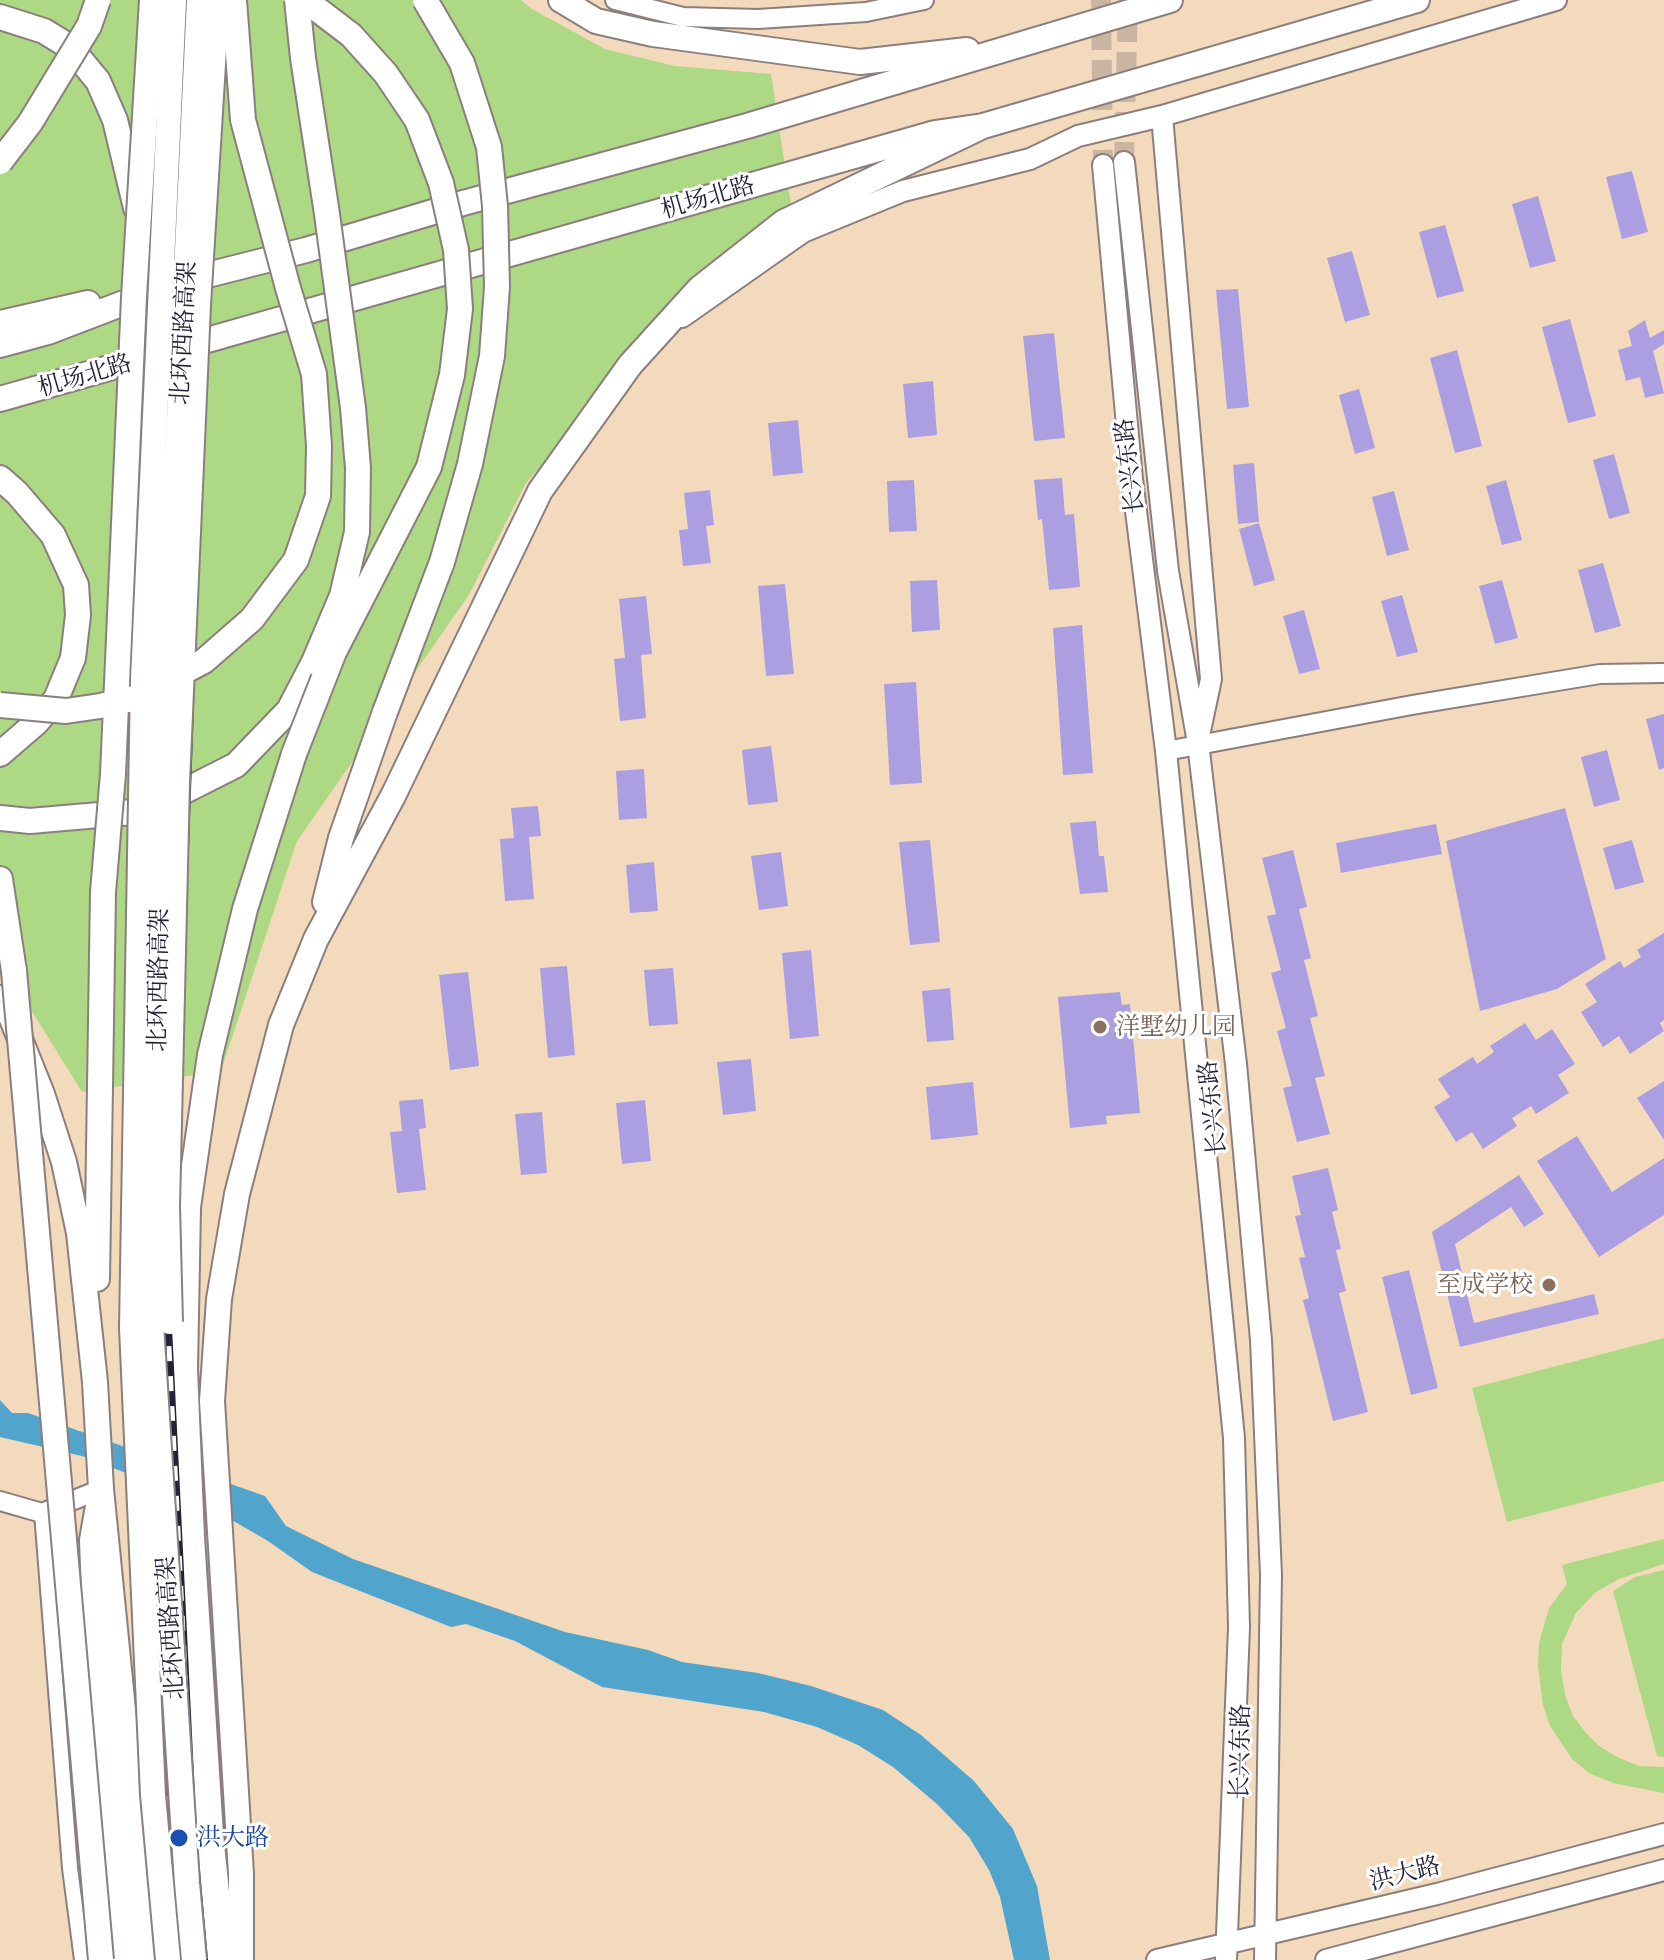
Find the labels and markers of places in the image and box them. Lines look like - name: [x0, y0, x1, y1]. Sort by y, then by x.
- place label: 洋墅幼儿园: [1116, 1013, 1236, 1041]
- marker: 洋墅幼儿园: [1091, 1018, 1109, 1036]
- place label: 至成学校: [1437, 1271, 1533, 1299]
- marker: 至成学校: [1540, 1276, 1558, 1294]
- place label: 洪大路: [197, 1824, 269, 1852]
- marker: 洪大路: [168, 1827, 190, 1849]

